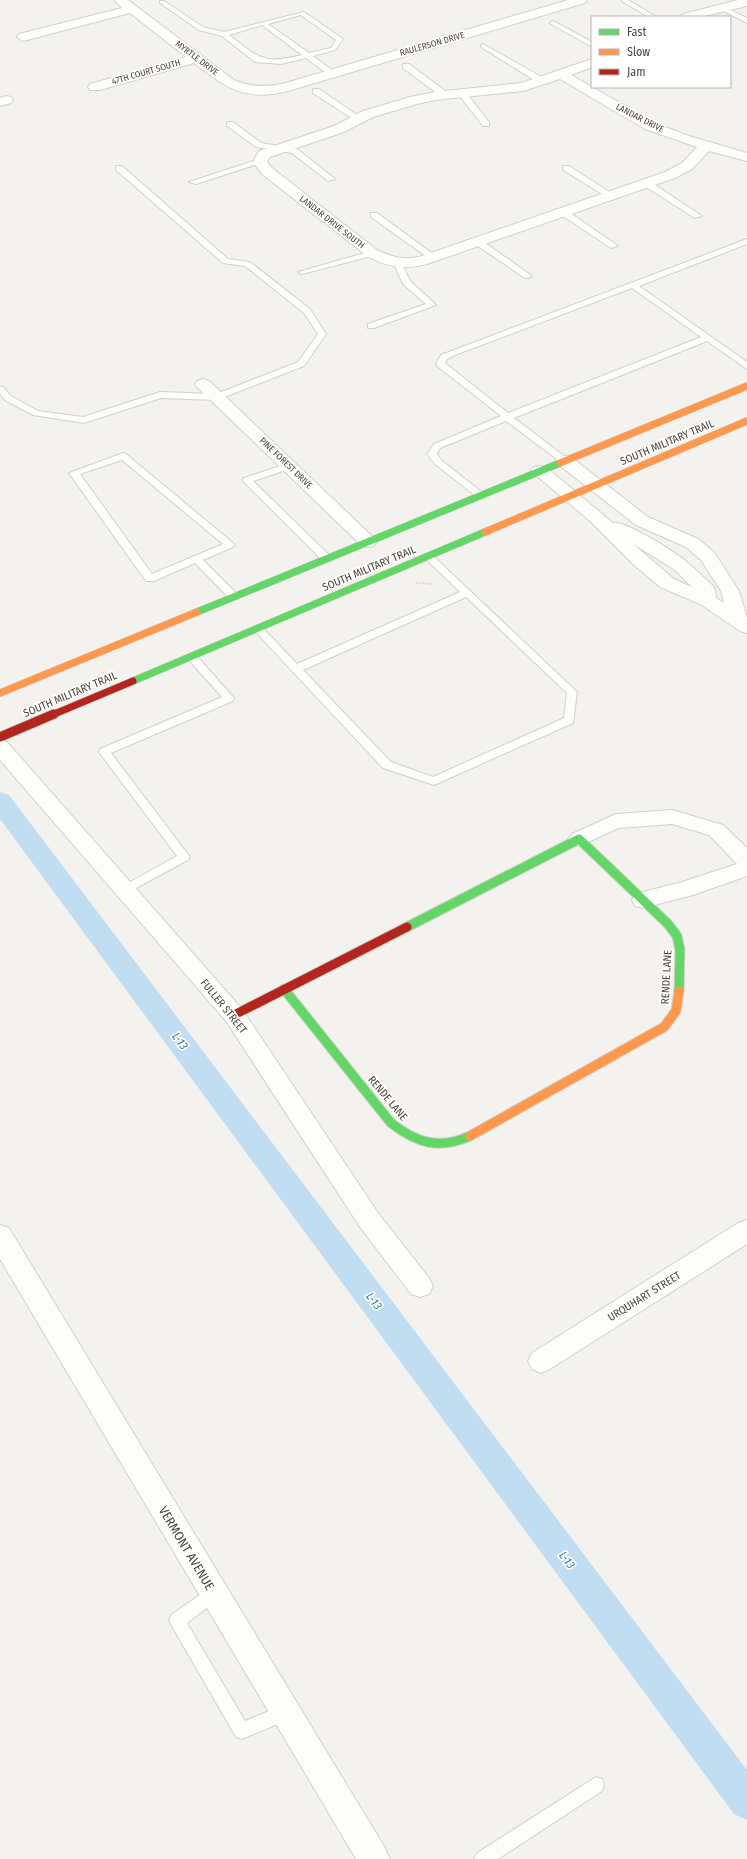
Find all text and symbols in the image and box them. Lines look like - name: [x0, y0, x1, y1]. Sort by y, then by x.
- legend: [591, 16, 731, 88]
- text: Fast: [627, 25, 646, 39]
- street label: RAULERSON DRIVE: [398, 30, 466, 58]
- street label: MYRTLE DRIVE: [174, 39, 220, 77]
- text: Slow: [627, 45, 650, 59]
- street label: 47TH COURT SOUTH: [111, 57, 181, 87]
- text: Jam: [627, 65, 645, 79]
- street label: LANDAR DRIVE: [614, 102, 666, 134]
- street label: LANDAR DRIVE SOUTH: [298, 194, 366, 250]
- street label: SOUTH MILITARY TRAIL: [618, 417, 716, 468]
- street label: PINE FOREST DRIVE: [258, 435, 314, 491]
- street label: SOUTH MILITARY TRAIL: [320, 543, 418, 594]
- street label: SOUTH MILITARY TRAIL: [21, 669, 119, 720]
- street label: RENDE LANE: [659, 949, 674, 1005]
- street label: FULLER STREET: [198, 976, 250, 1037]
- water label: L-13: [169, 1030, 191, 1052]
- street label: RENDE LANE: [365, 1073, 410, 1123]
- street label: URQUHART STREET: [605, 1268, 684, 1324]
- water label: L-13: [363, 1290, 385, 1312]
- street label: VERMONT AVENUE: [156, 1504, 217, 1593]
- water label: L-13: [556, 1549, 578, 1571]

